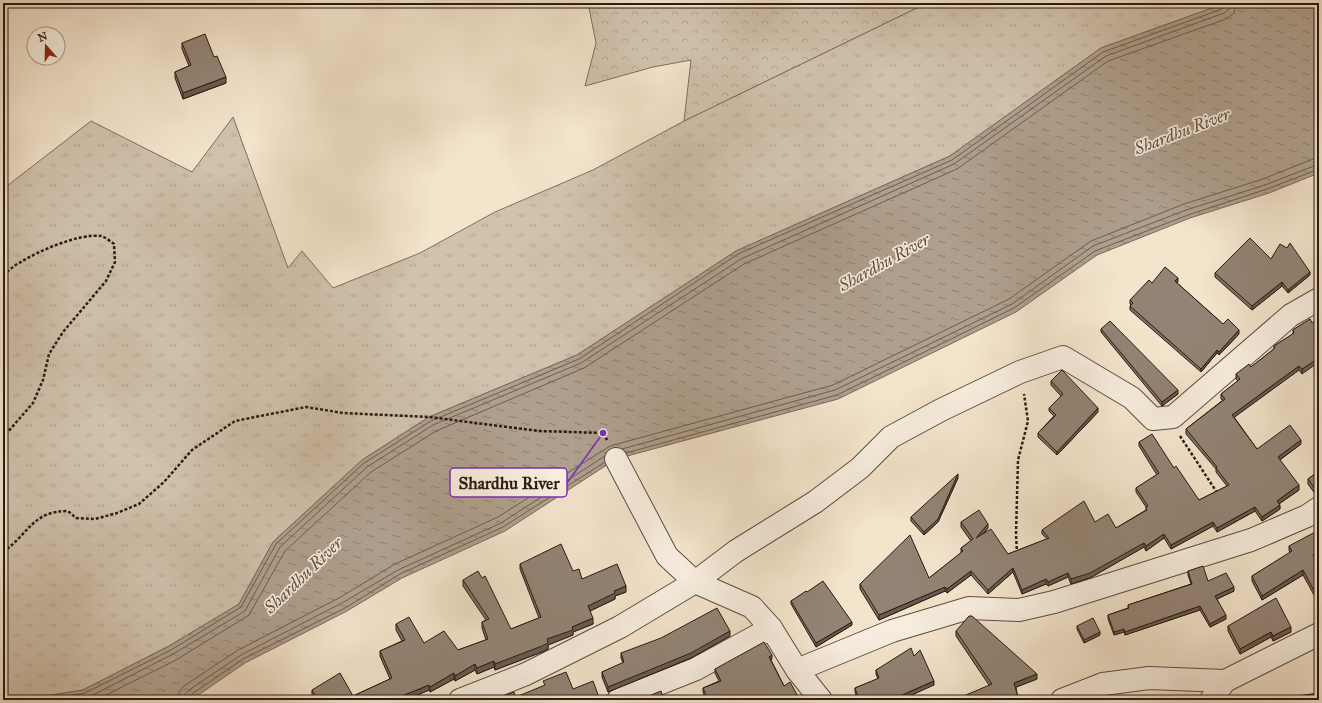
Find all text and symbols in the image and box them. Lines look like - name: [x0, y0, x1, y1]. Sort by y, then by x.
- north arrow: [26, 26, 66, 66]
- text: N: [36, 29, 50, 45]
- water label: Shardhu River: [1130, 103, 1234, 160]
- water label: Shardhu River: [834, 228, 934, 297]
- callout: Shardhu River: [450, 468, 567, 497]
- text: Shardhu River: [458, 473, 560, 494]
- water label: Shardhu River: [259, 532, 348, 619]

